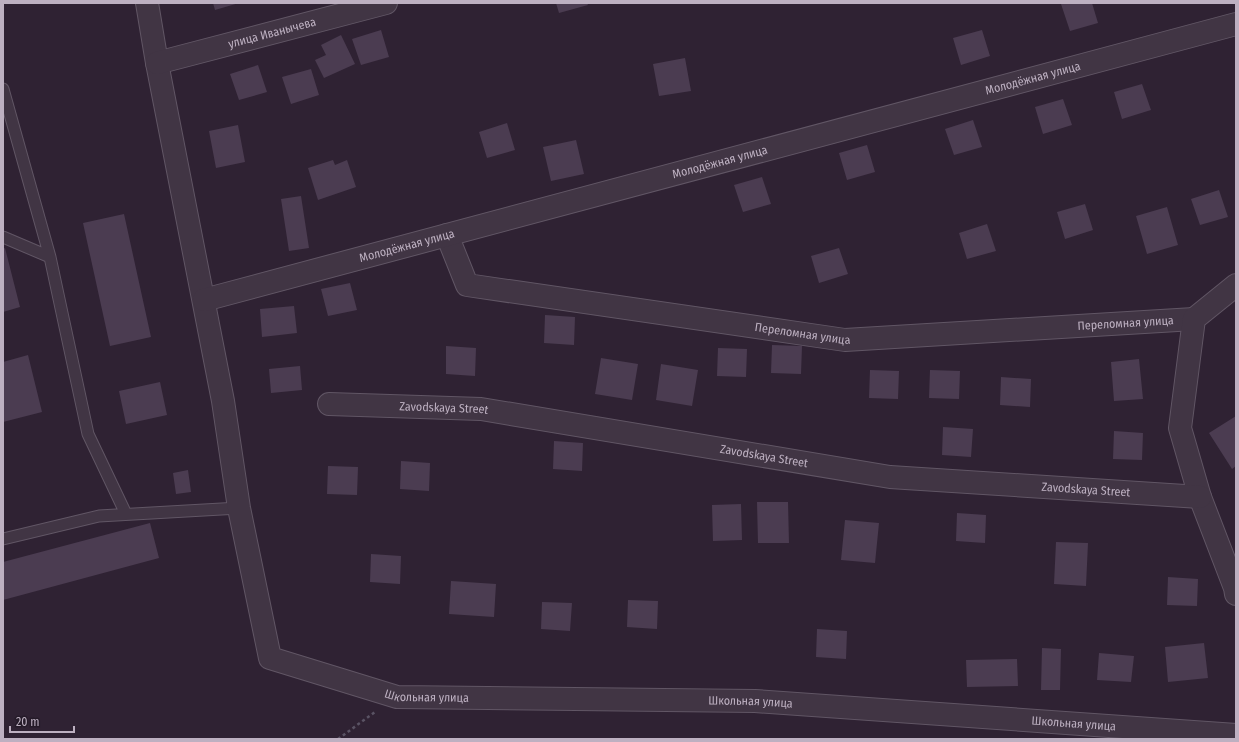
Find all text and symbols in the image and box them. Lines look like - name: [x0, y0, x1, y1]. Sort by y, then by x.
- street label: улица Иванычева: [227, 15, 318, 51]
- street label: Молодёжная улица: [984, 59, 1082, 98]
- street label: Молодёжная улица: [671, 143, 769, 181]
- street label: Молодёжная улица: [358, 226, 456, 265]
- street label: Переломная улица: [1077, 313, 1174, 333]
- street label: Переломная улица: [754, 320, 851, 347]
- street label: Zavodskaya Street: [399, 399, 490, 417]
- street label: Zavodskaya Street: [719, 442, 809, 470]
- street label: Zavodskaya Street: [1041, 480, 1131, 499]
- street label: Школьная улица: [383, 687, 469, 705]
- street label: Школьная улица: [708, 693, 793, 711]
- scale bar: [10, 708, 74, 734]
- street label: Школьная улица: [1031, 714, 1117, 734]
- text: 20 m: [16, 715, 40, 729]

